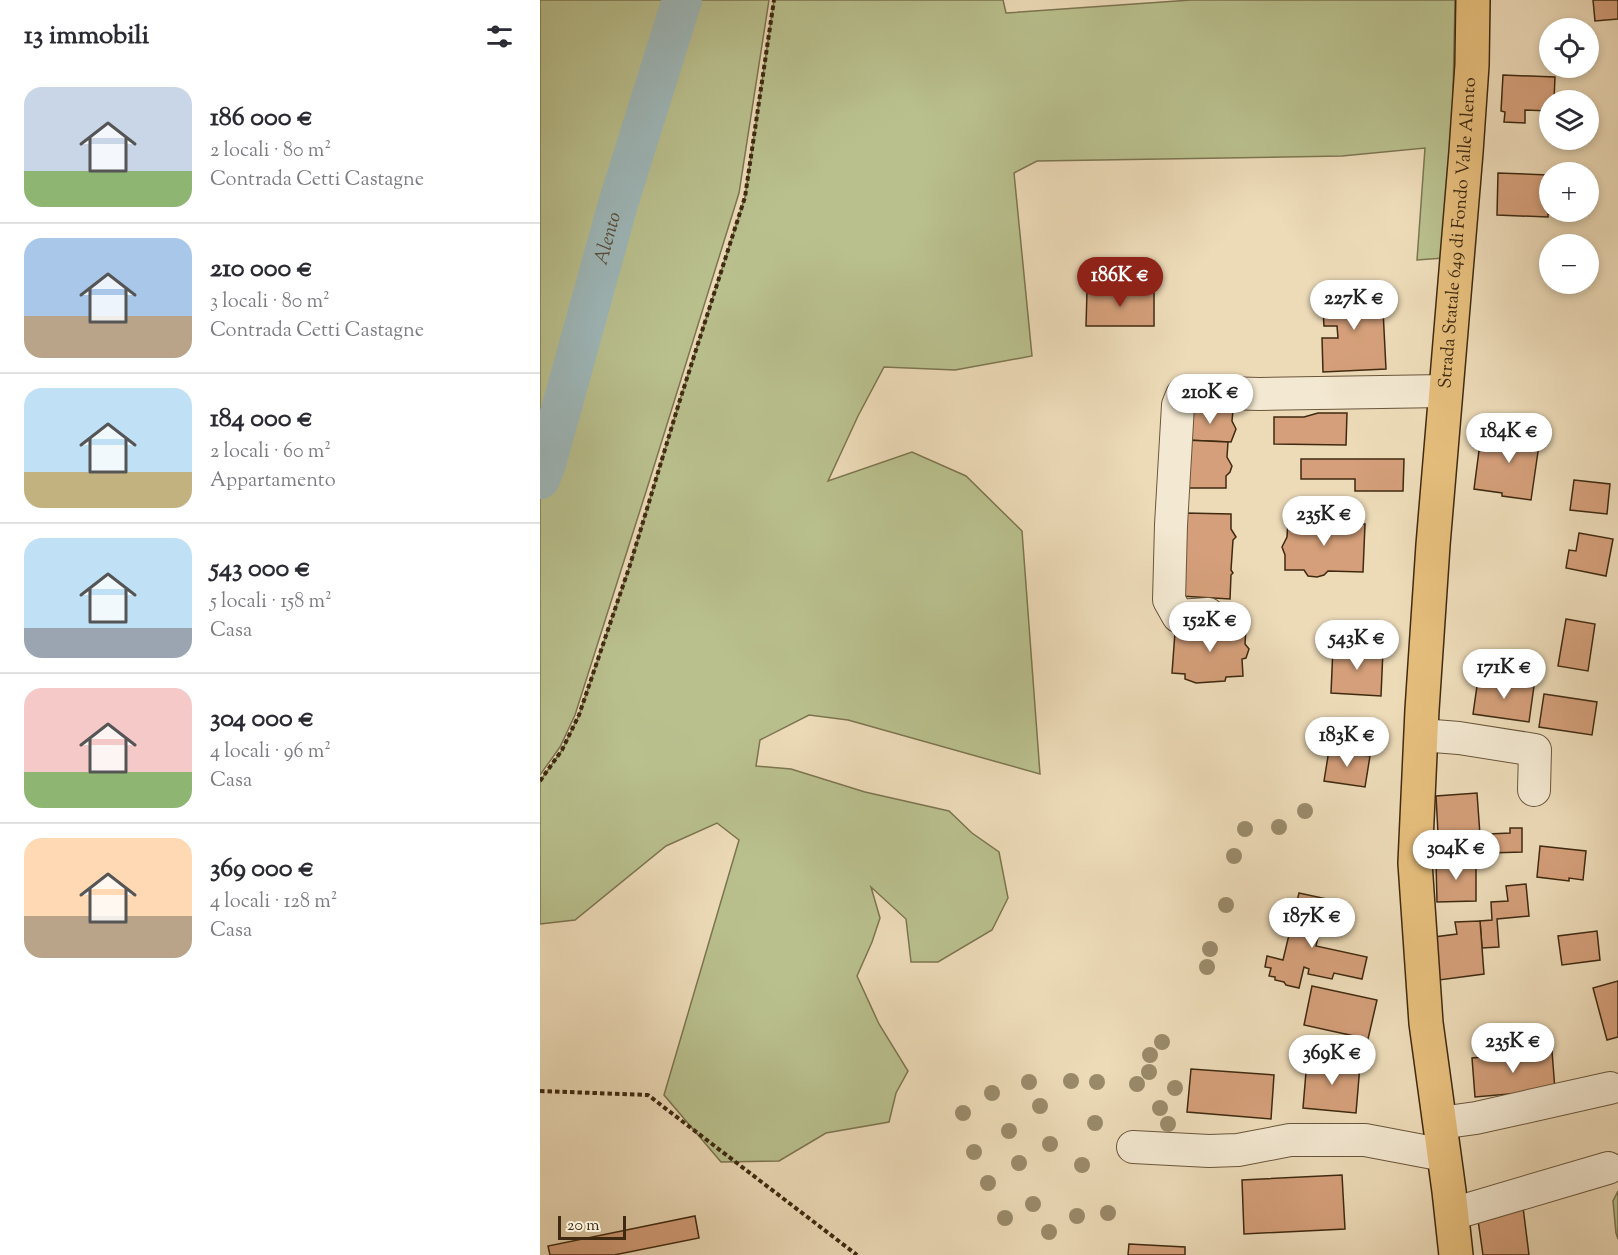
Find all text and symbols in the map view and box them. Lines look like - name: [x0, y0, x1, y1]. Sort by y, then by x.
- text: 13 immobili: [24, 18, 149, 55]
- map controls: [1539, 18, 1599, 294]
- button: locate: [1539, 18, 1599, 78]
- icon: filters: [483, 20, 516, 53]
- street label: Strada Statale 649 di Fondo Valle Alento: [1433, 76, 1484, 389]
- button: layers: [1539, 90, 1599, 150]
- text: 186 000 €: [210, 100, 313, 137]
- icon: home: [72, 111, 144, 183]
- text: 2 locali · 80 m²: [210, 137, 331, 166]
- button: +: [1539, 162, 1599, 222]
- text: Contrada Cetti Castagne: [210, 166, 424, 195]
- water label: Alento: [587, 209, 630, 268]
- button: −: [1539, 234, 1599, 294]
- text: 210 000 €: [210, 251, 313, 288]
- pin: 186K €: [1071, 257, 1169, 308]
- icon: home: [72, 262, 144, 334]
- text: 186K €: [1091, 262, 1149, 291]
- pin: 227K €: [1305, 280, 1403, 331]
- text: 227K €: [1324, 285, 1384, 314]
- text: 3 locali · 80 m²: [210, 288, 330, 317]
- text: Contrada Cetti Castagne: [210, 317, 424, 346]
- pin: 210K €: [1161, 374, 1259, 425]
- text: 210K €: [1181, 379, 1239, 408]
- text: 184 000 €: [210, 401, 313, 438]
- icon: home: [72, 412, 144, 484]
- pin: 184K €: [1460, 413, 1558, 464]
- text: 184K €: [1480, 418, 1538, 447]
- text: 2 locali · 60 m²: [210, 438, 331, 467]
- text: Appartamento: [210, 467, 336, 496]
- pin: 235K €: [1275, 496, 1373, 547]
- text: 235K €: [1296, 501, 1352, 530]
- text: 543 000 €: [210, 551, 311, 588]
- icon: home: [72, 562, 144, 634]
- text: 5 locali · 158 m²: [210, 588, 332, 617]
- pin: 152K €: [1161, 602, 1259, 653]
- text: 152K €: [1183, 607, 1237, 636]
- text: Casa: [210, 617, 252, 646]
- pin: 543K €: [1308, 620, 1406, 671]
- text: 543K €: [1329, 625, 1385, 654]
- pin: 171K €: [1455, 649, 1553, 700]
- text: 171K €: [1477, 654, 1531, 683]
- text: 304 000 €: [210, 701, 314, 738]
- icon: home: [72, 712, 144, 784]
- pin: 183K €: [1298, 717, 1396, 768]
- text: 183K €: [1319, 722, 1375, 751]
- text: 4 locali · 96 m²: [210, 738, 331, 767]
- text: Casa: [210, 767, 252, 796]
- pin: 304K €: [1407, 830, 1505, 881]
- text: 304K €: [1427, 835, 1485, 864]
- text: 369 000 €: [210, 851, 314, 888]
- icon: home: [72, 862, 144, 934]
- text: 4 locali · 128 m²: [210, 888, 337, 917]
- pin: 187K €: [1263, 898, 1361, 949]
- text: 187K €: [1283, 903, 1341, 932]
- text: Casa: [210, 917, 252, 946]
- pin: 235K €: [1464, 1023, 1562, 1074]
- text: 235K €: [1485, 1028, 1541, 1057]
- pin: 369K €: [1283, 1035, 1381, 1086]
- text: 369K €: [1303, 1040, 1361, 1069]
- scale bar: [558, 1213, 626, 1240]
- text: 20 m: [567, 1215, 600, 1238]

